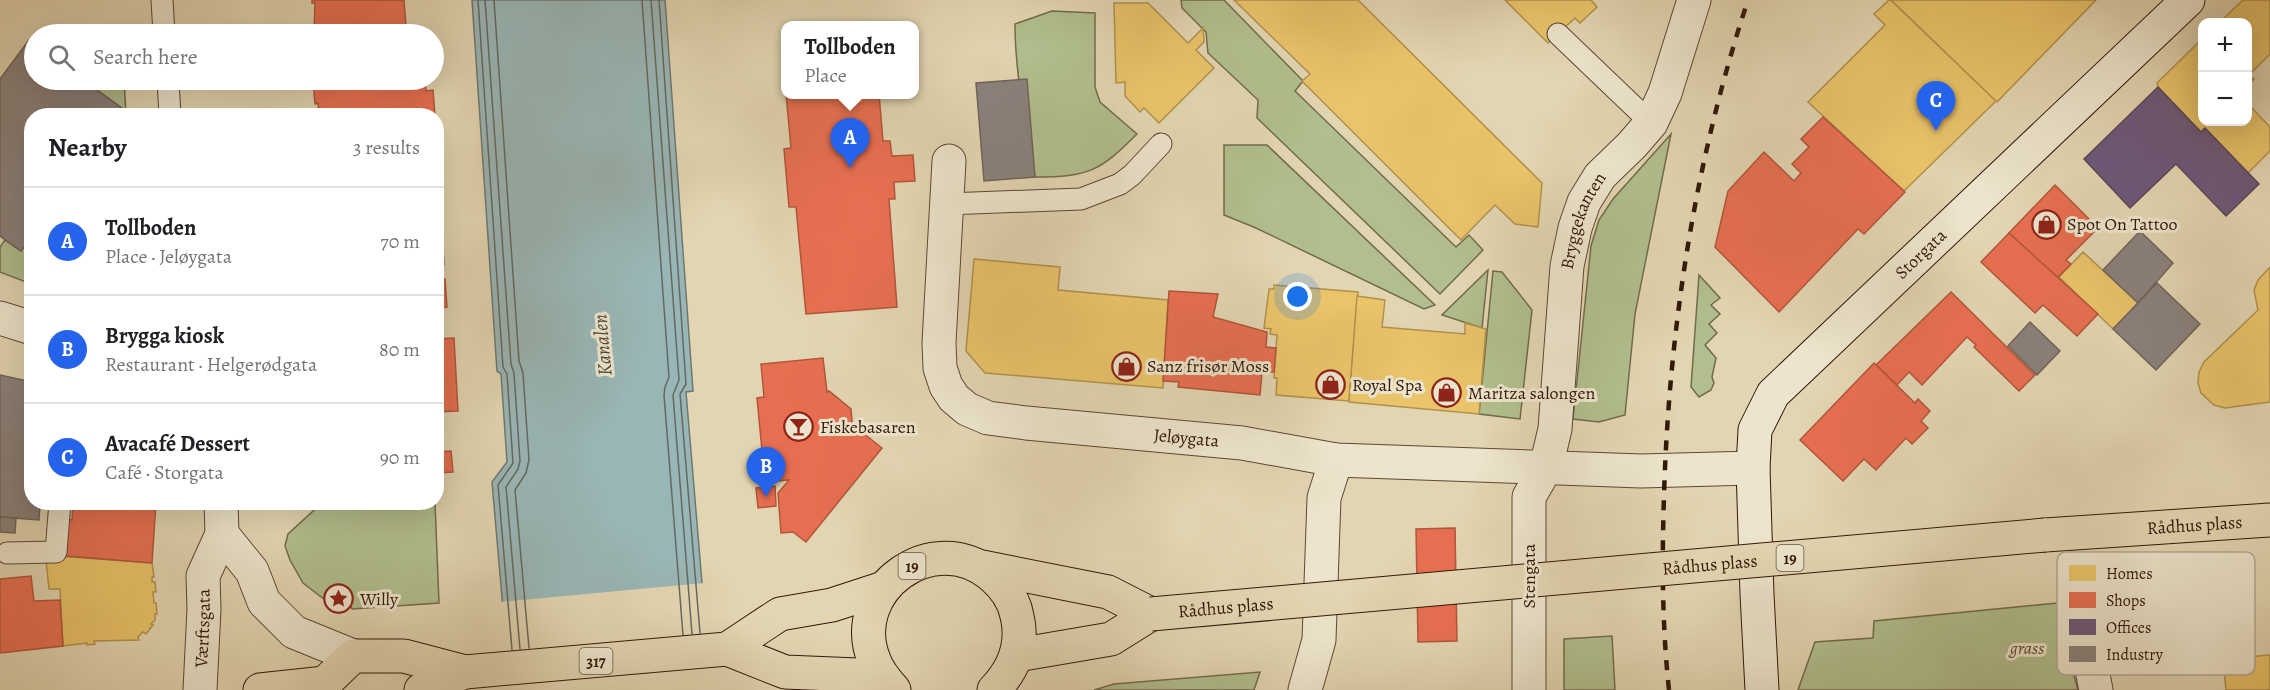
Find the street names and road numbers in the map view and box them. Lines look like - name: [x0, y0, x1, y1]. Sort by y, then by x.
- street label: Bryggekanten: [1555, 168, 1611, 272]
- street label: Storgata: [1890, 223, 1952, 284]
- street label: Jeløygata: [1153, 423, 1221, 453]
- street label: Rådhus plass: [2146, 510, 2243, 540]
- street label: Stengata: [1517, 543, 1541, 608]
- road number: 19: [1776, 545, 1804, 571]
- street label: Rådhus plass: [1661, 548, 1759, 581]
- road number: 19: [898, 553, 926, 579]
- street label: Værftsgata: [189, 588, 216, 669]
- street label: Rådhus plass: [1177, 591, 1274, 624]
- road number: 317: [580, 648, 612, 674]

